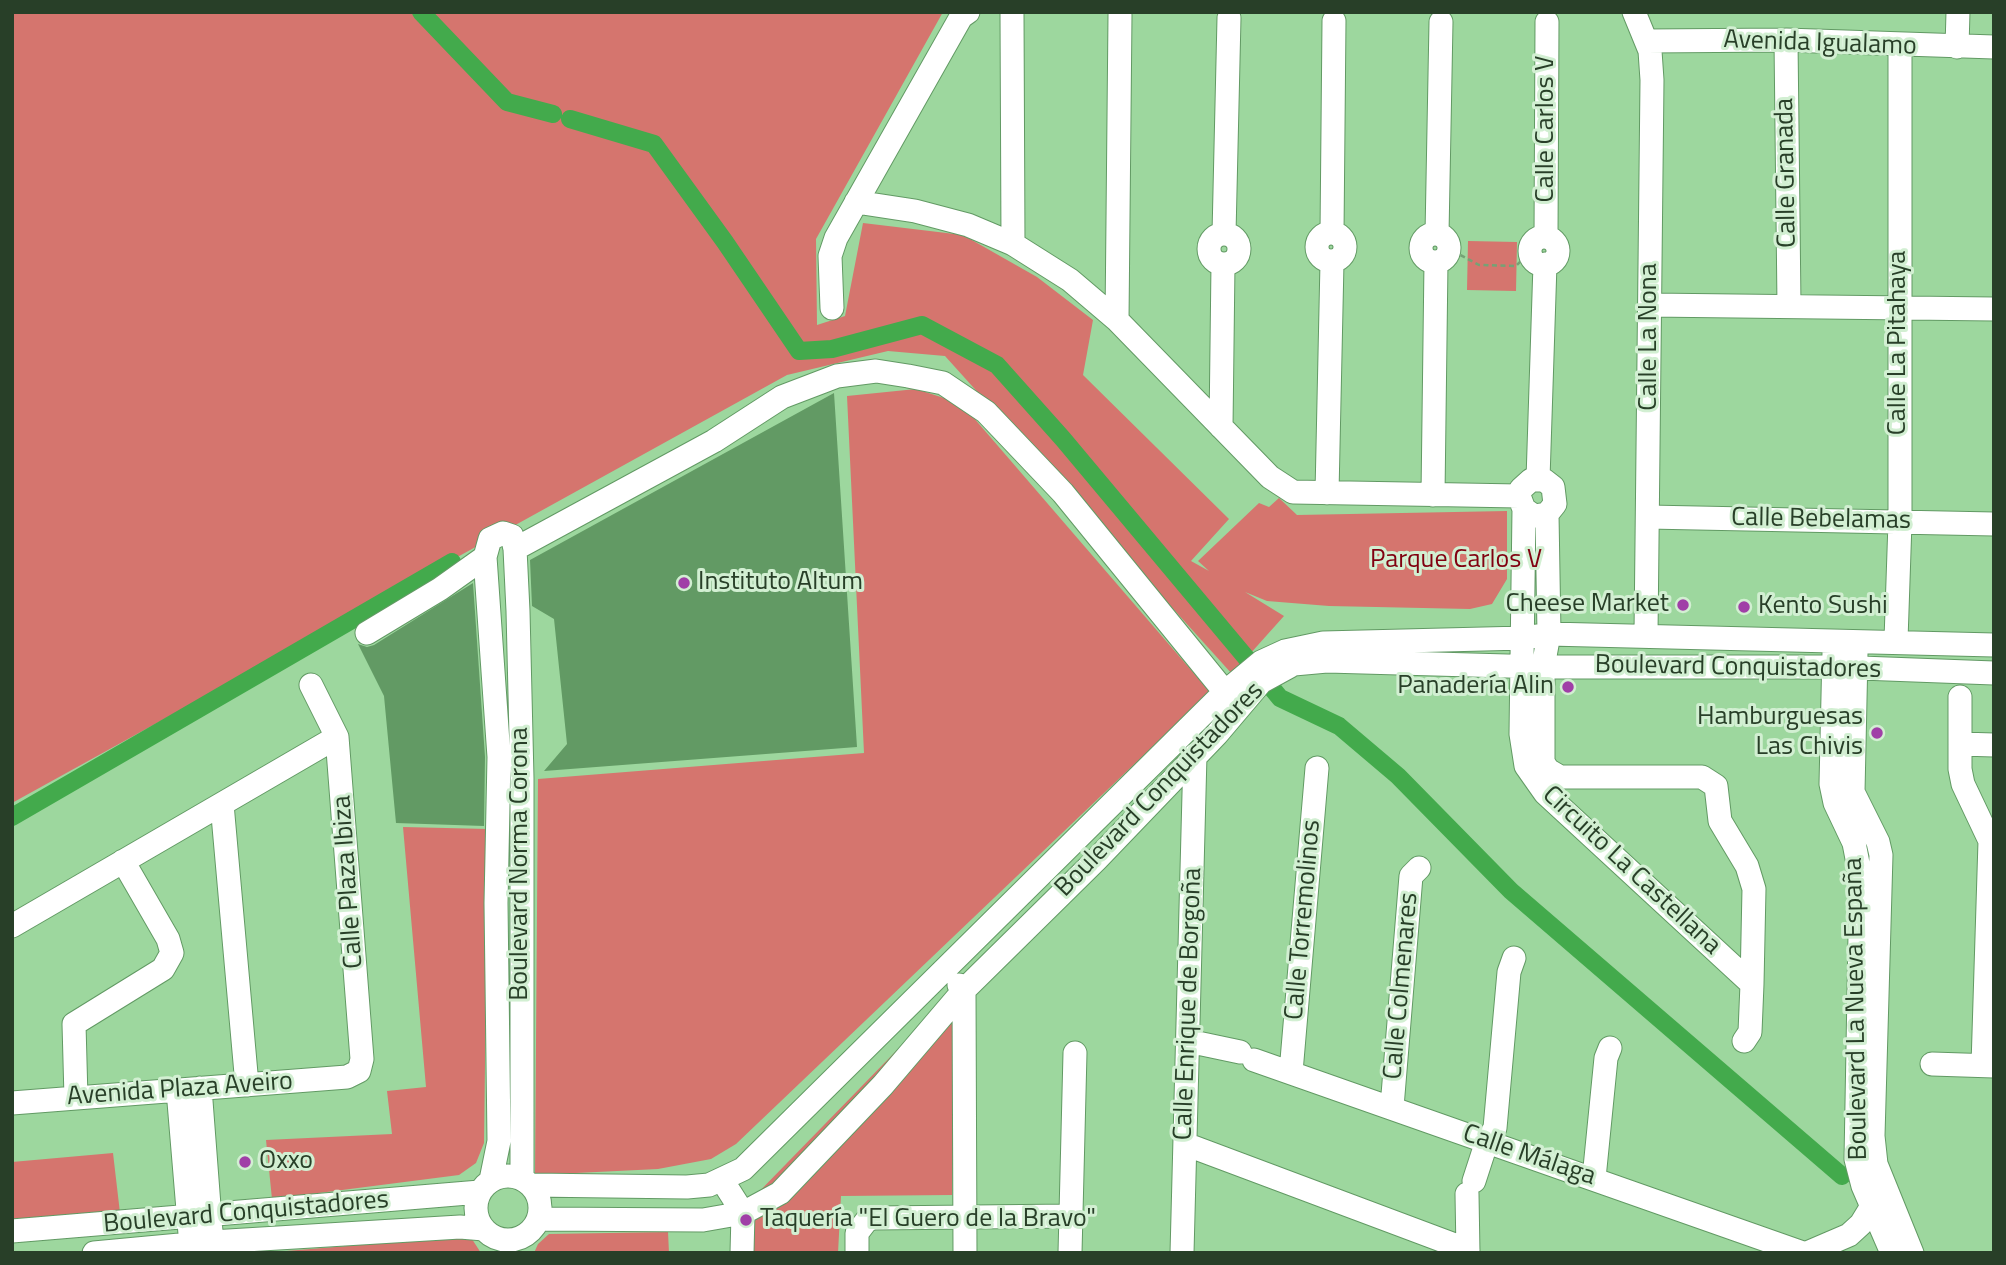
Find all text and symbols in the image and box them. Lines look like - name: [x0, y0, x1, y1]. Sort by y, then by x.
- street label: Avenida Igualamo: [1723, 25, 1917, 63]
- street label: Calle Carlos V: [1531, 56, 1563, 202]
- street label: Calle Granada: [1770, 98, 1804, 248]
- street label: Calle La Pitahaya: [1883, 251, 1915, 435]
- street label: Calle La Nona: [1634, 263, 1666, 411]
- street label: Calle Bebelamas: [1731, 503, 1911, 537]
- park label: Parque Carlos V: [1370, 545, 1542, 577]
- place label: Instituto Altum: [698, 567, 863, 599]
- marker: Instituto Altum: [676, 575, 692, 591]
- place label: Cheese Market: [1506, 589, 1669, 621]
- place label: Kento Sushi: [1758, 591, 1888, 623]
- marker: Cheese Market: [1675, 597, 1691, 613]
- marker: Kento Sushi: [1736, 599, 1752, 615]
- street label: Boulevard Conquistadores: [1595, 650, 1881, 686]
- place label: Panadería Alin: [1397, 671, 1554, 703]
- street label: Boulevard Conquistadores: [1049, 676, 1271, 904]
- marker: Panadería Alin: [1560, 679, 1576, 695]
- place label: Hamburguesas Las Chivis: [1697, 702, 1863, 764]
- marker: Hamburguesas Las Chivis: [1869, 725, 1885, 741]
- street label: Boulevard Norma Corona: [505, 727, 537, 1001]
- street label: Circuito La Castellana: [1535, 780, 1727, 962]
- street label: Calle Plaza Ibiza: [327, 794, 371, 970]
- street label: Calle Torremolinos: [1280, 819, 1328, 1021]
- street label: Boulevard La Nueva España: [1839, 857, 1875, 1161]
- street label: Calle Enrique de Borgoña: [1169, 867, 1209, 1141]
- street label: Calle Colmenares: [1378, 891, 1426, 1081]
- street label: Avenida Plaza Aveiro: [66, 1067, 294, 1113]
- street label: Calle Málaga: [1459, 1119, 1599, 1193]
- place label: Oxxo: [259, 1146, 313, 1178]
- marker: Oxxo: [237, 1154, 253, 1170]
- street label: Boulevard Conquistadores: [102, 1185, 390, 1241]
- place label: Taquería "El Guero de la Bravo": [760, 1204, 1096, 1236]
- marker: Taquería "El Guero de la Bravo": [738, 1212, 754, 1228]

